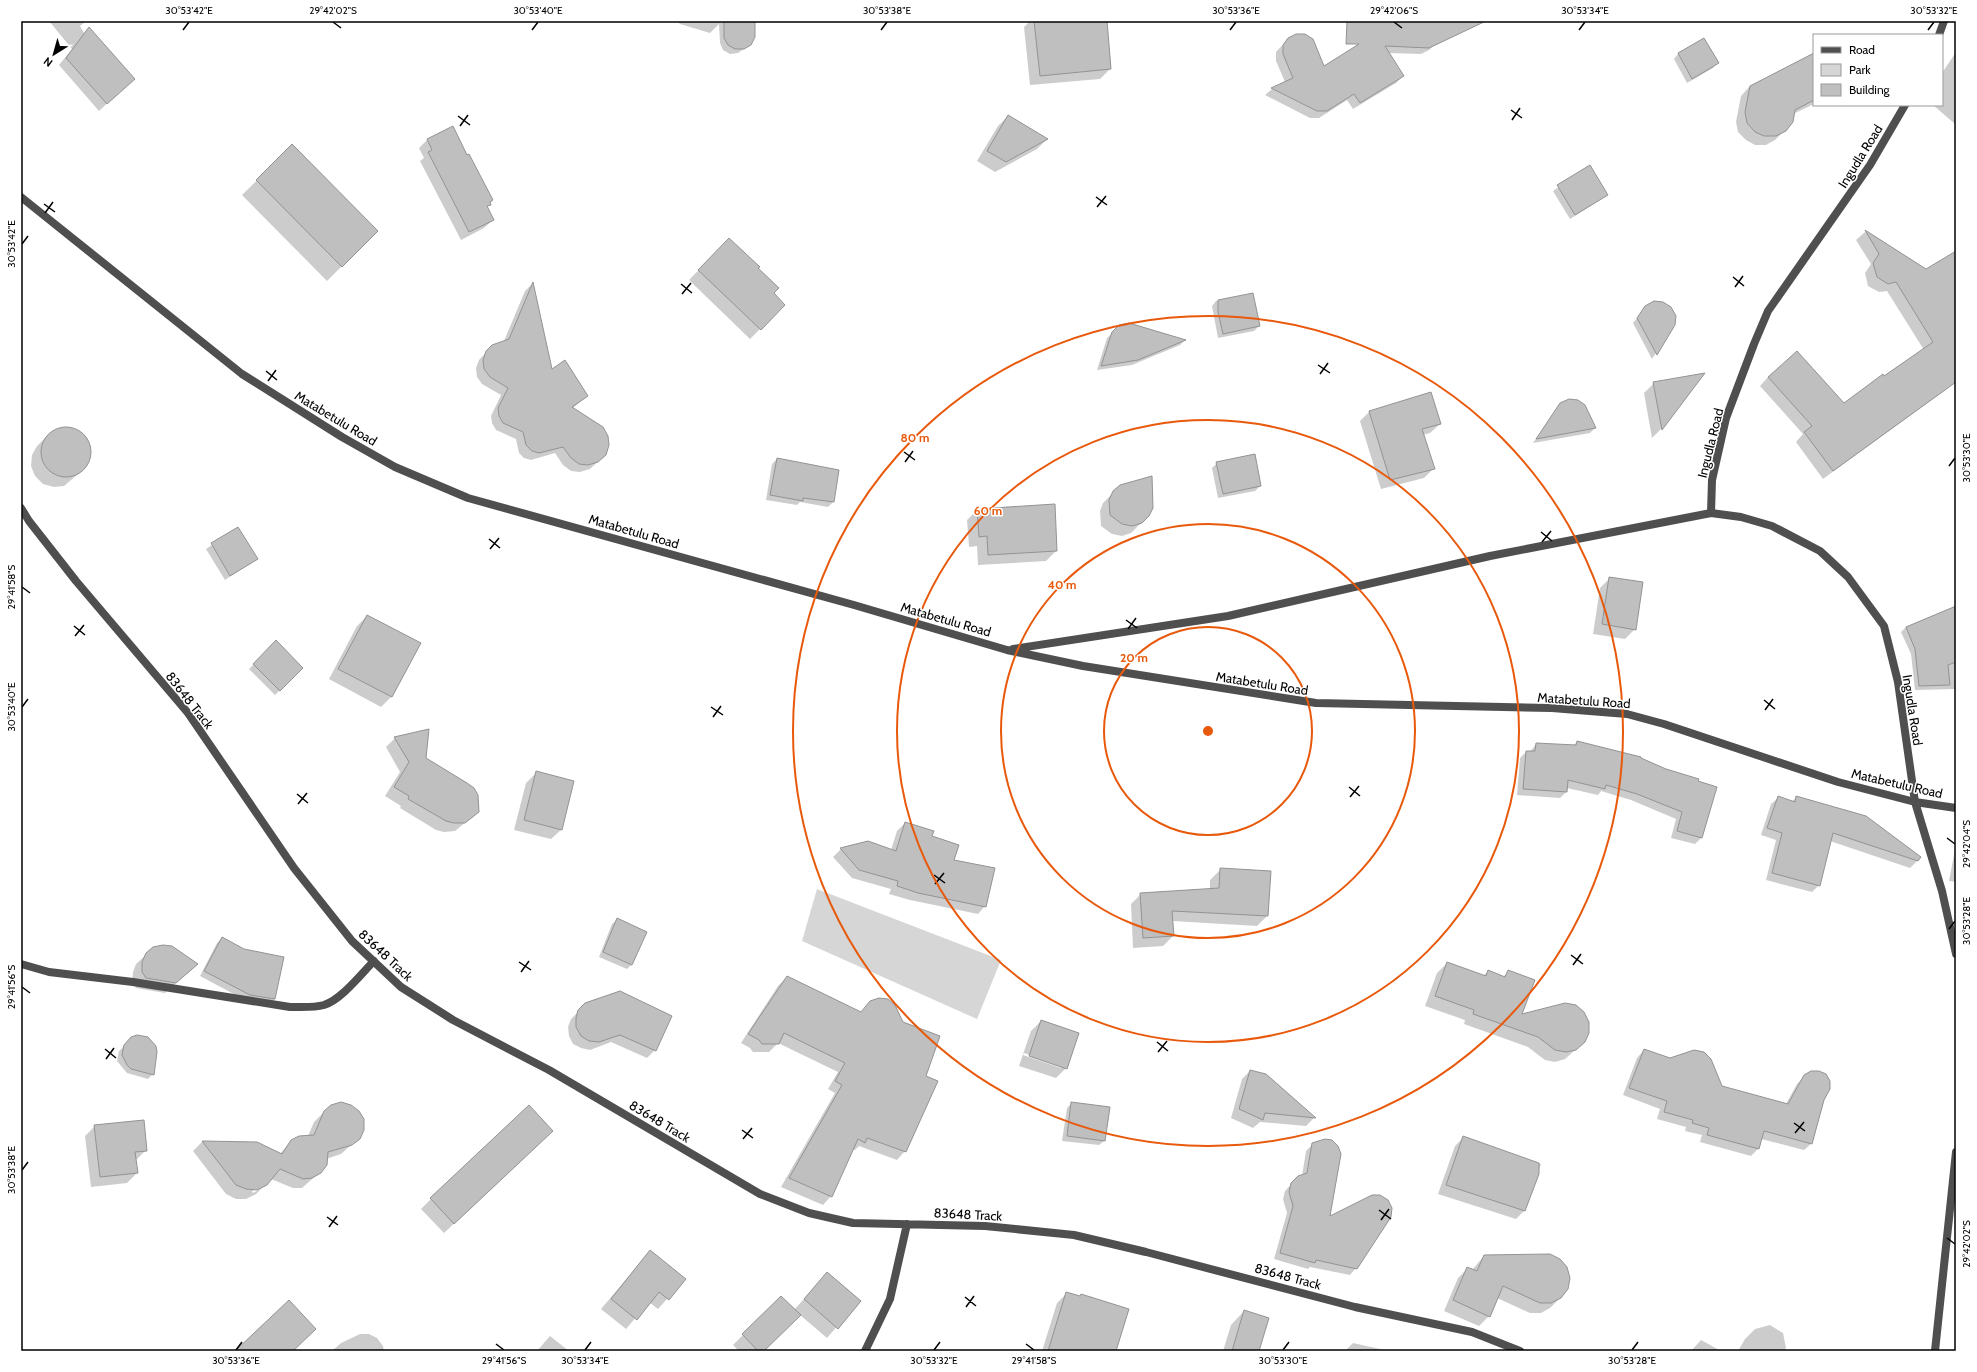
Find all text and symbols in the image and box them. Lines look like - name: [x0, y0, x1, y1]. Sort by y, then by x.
- text: 30°53'42"E: [165, 4, 213, 17]
- text: 29°42'02"S: [309, 4, 357, 17]
- text: 30°53'40"E: [513, 4, 563, 17]
- text: 30°53'38"E: [863, 4, 911, 17]
- text: 30°53'36"E: [1212, 4, 1260, 17]
- text: 29°42'06"S: [1370, 4, 1418, 17]
- text: 30°53'34"E: [1561, 4, 1609, 17]
- text: 30°53'32"E: [1910, 4, 1958, 17]
- north arrow: [34, 34, 74, 74]
- legend: [1813, 34, 1943, 106]
- text: Road: [1849, 42, 1875, 57]
- text: N: [41, 54, 55, 70]
- text: Park: [1849, 62, 1871, 77]
- text: Building: [1849, 82, 1891, 97]
- street label: Ingudla Road: [1834, 121, 1886, 191]
- text: 30°53'42"E: [5, 220, 18, 268]
- street label: Matabetulu Road: [292, 387, 380, 449]
- street label: Ingudla Road: [1694, 406, 1726, 480]
- text: 80 m: [901, 430, 929, 445]
- text: 30°53'30"E: [1960, 433, 1973, 483]
- text: 60 m: [974, 503, 1002, 518]
- street label: Matabetulu Road: [587, 510, 681, 552]
- text: 29°41'58"S: [5, 564, 18, 609]
- text: 40 m: [1047, 577, 1077, 592]
- street label: Matabetulu Road: [899, 598, 993, 640]
- text: 20 m: [1120, 650, 1148, 665]
- street label: 83648 Track: [163, 668, 217, 732]
- street label: Matabetulu Road: [1215, 668, 1309, 698]
- street label: Ingudla Road: [1900, 673, 1926, 747]
- text: 30°53'40"E: [5, 682, 18, 732]
- street label: Matabetulu Road: [1537, 689, 1631, 711]
- centre of rings: [1201, 724, 1215, 738]
- street label: Matabetulu Road: [1850, 765, 1944, 801]
- text: 29°42'04"S: [1960, 820, 1973, 868]
- text: 30°53'28"E: [1960, 897, 1973, 945]
- street label: 83648 Track: [356, 926, 417, 984]
- text: 29°41'56"S: [5, 965, 18, 1009]
- street label: 83648 Track: [627, 1097, 694, 1146]
- text: 30°53'38"E: [5, 1146, 18, 1194]
- street label: 83648 Track: [933, 1204, 1003, 1224]
- text: 29°42'02"S: [1960, 1220, 1973, 1268]
- street label: 83648 Track: [1253, 1259, 1323, 1293]
- text: 30°53'36"E: [212, 1354, 260, 1367]
- text: 29°41'56"S: [482, 1354, 526, 1367]
- text: 30°53'34"E: [561, 1354, 609, 1367]
- text: 30°53'32"E: [910, 1354, 958, 1367]
- text: 29°41'58"S: [1012, 1354, 1057, 1367]
- text: 30°53'30"E: [1259, 1354, 1308, 1367]
- text: 30°53'28"E: [1608, 1354, 1656, 1367]

